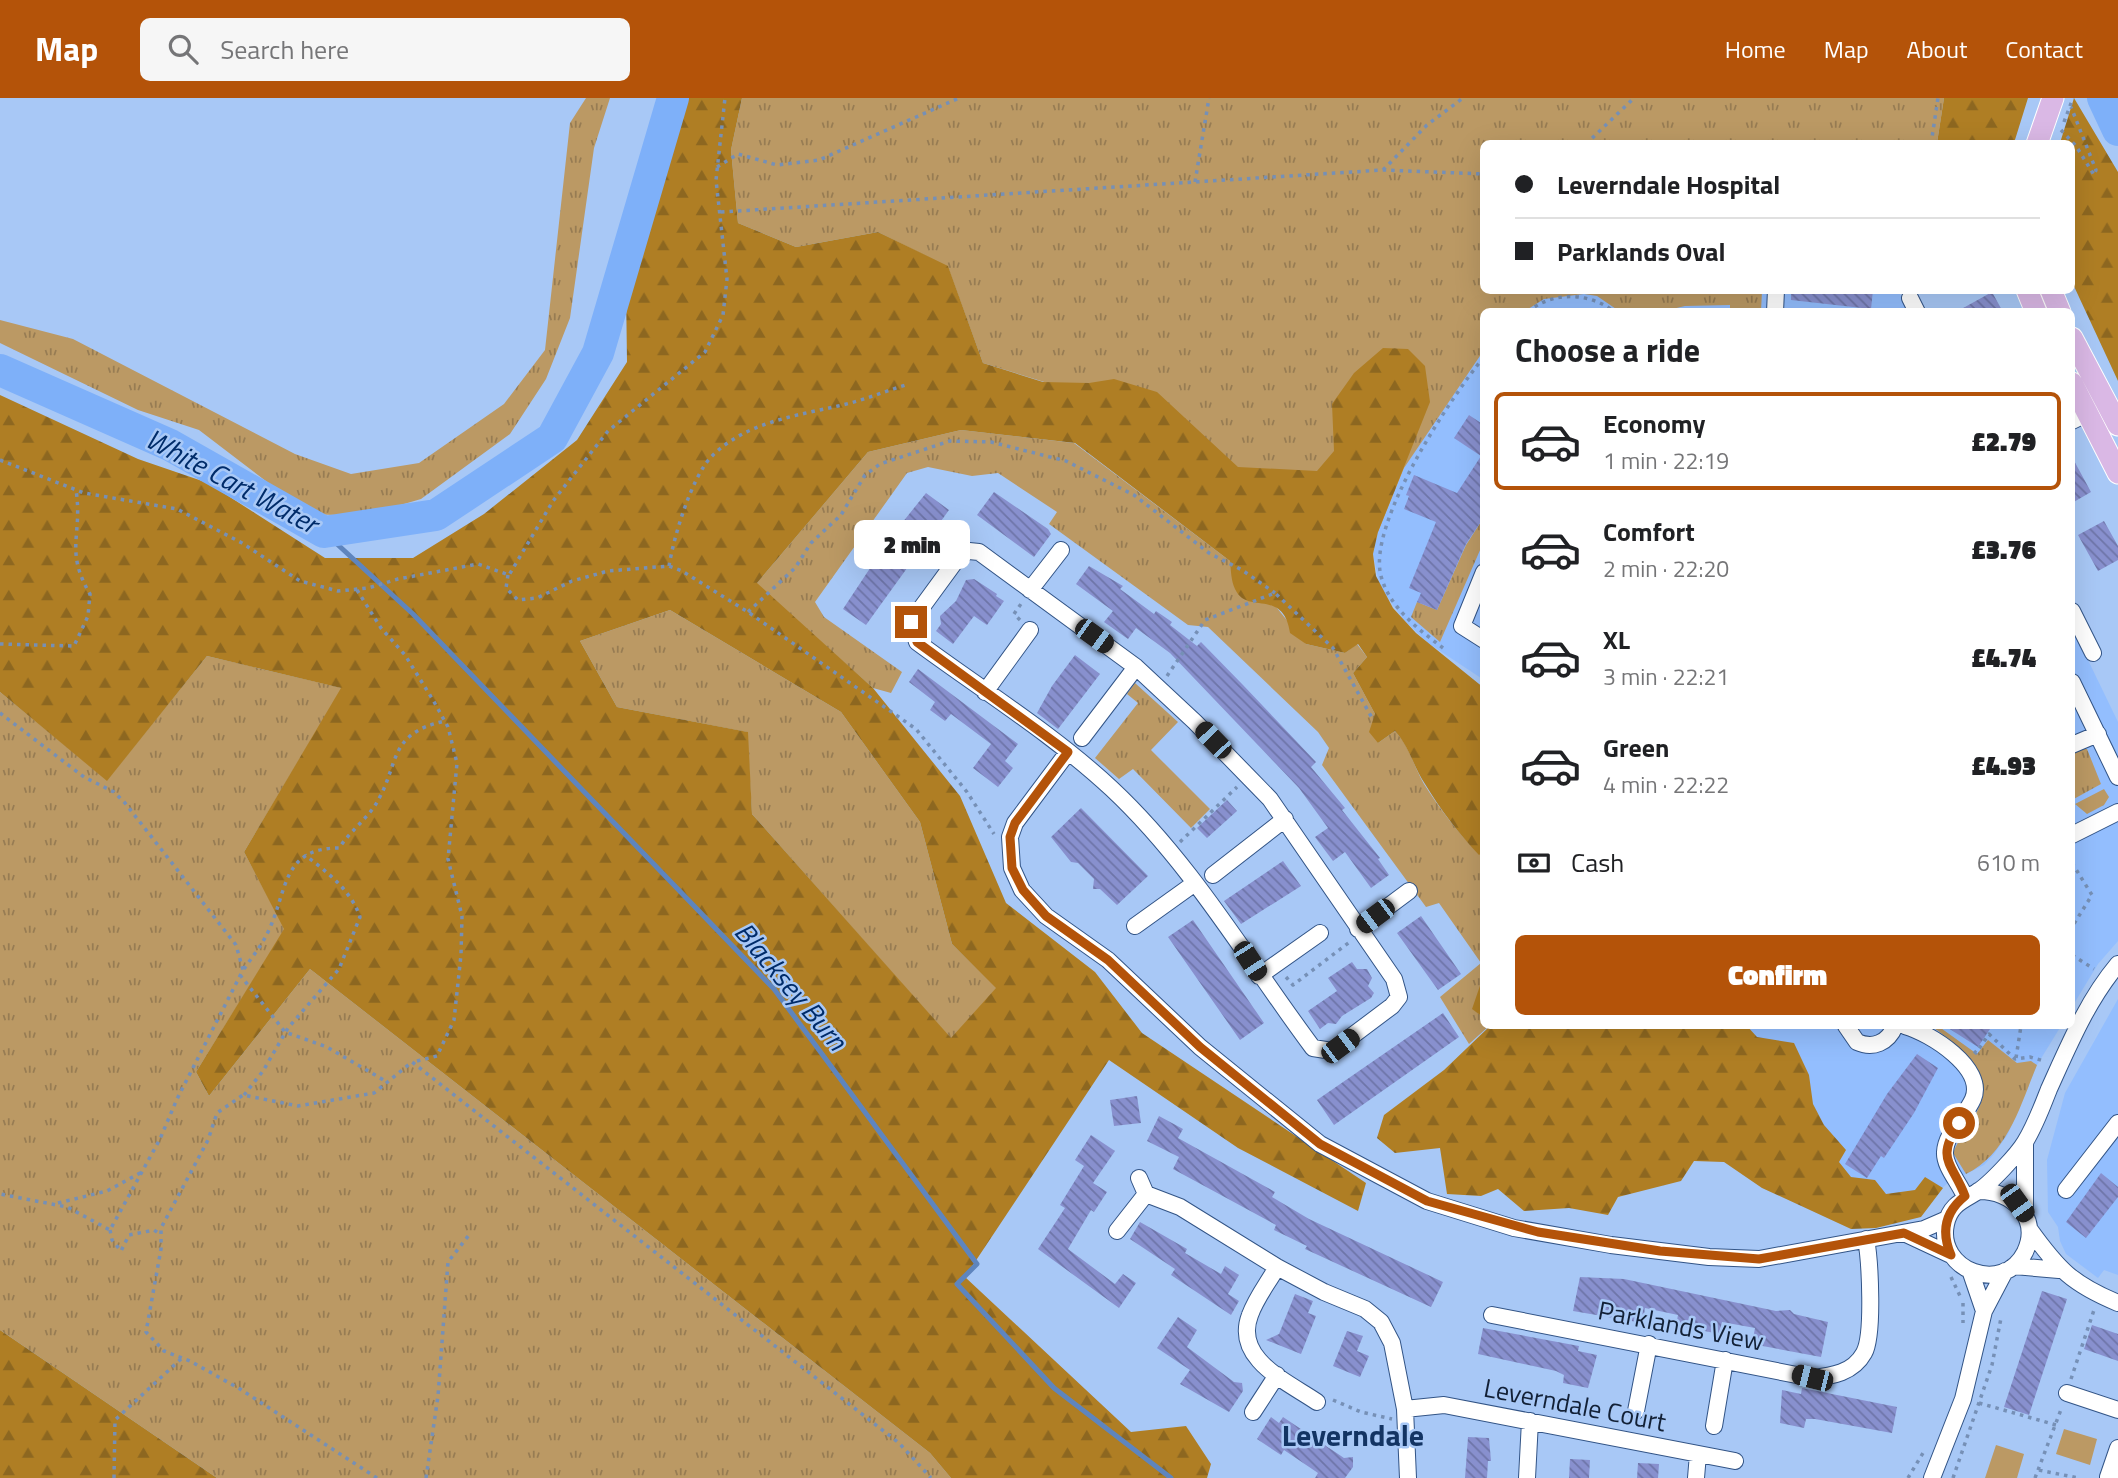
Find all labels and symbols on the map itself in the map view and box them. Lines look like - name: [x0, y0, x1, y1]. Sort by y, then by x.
- water label: White Cart Water: [138, 417, 329, 546]
- callout: 2 min: [853, 520, 969, 570]
- route end: [895, 606, 927, 638]
- car: [1071, 615, 1118, 657]
- car: [1191, 718, 1236, 762]
- car: [1352, 895, 1399, 937]
- water label: Blacksey Burn: [725, 912, 859, 1060]
- car: [1230, 938, 1271, 984]
- car: [1317, 1025, 1364, 1067]
- route start: [1943, 1107, 1975, 1139]
- car: [1997, 1180, 2038, 1226]
- street label: Parklands View: [1595, 1290, 1767, 1361]
- car: [1790, 1363, 1835, 1393]
- street label: Leverndale Court: [1481, 1368, 1670, 1441]
- district label: Leverndale: [1282, 1412, 1424, 1458]

